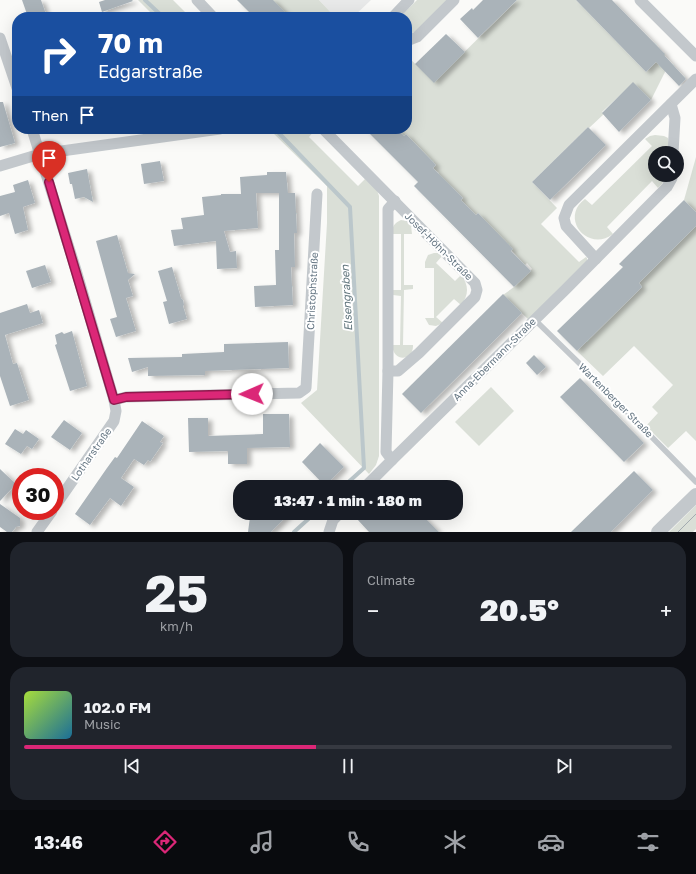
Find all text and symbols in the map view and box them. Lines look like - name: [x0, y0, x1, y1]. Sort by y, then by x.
- text: 70 m: [98, 26, 163, 59]
- icon: right: [32, 28, 84, 80]
- text: Edgarstraße: [98, 60, 203, 82]
- icon: arrive: [76, 104, 98, 126]
- text: Then: [32, 106, 68, 124]
- pin: [32, 141, 66, 182]
- map controls: [648, 146, 684, 182]
- button: search: [648, 146, 684, 182]
- icon: arrive: [38, 147, 60, 169]
- street label: Josef-Höhn-Straße: [403, 210, 476, 283]
- street label: Christophstraße: [304, 252, 320, 330]
- water label: Elsengraben: [338, 263, 355, 331]
- street label: Anna-Ebermann-Straße: [450, 315, 538, 403]
- street label: Wartenberger Straße: [576, 360, 656, 440]
- position arrow: [231, 373, 273, 415]
- street label: Lotharstraße: [68, 425, 114, 483]
- speed limit sign: 30: [12, 468, 64, 520]
- text: 13:47 · 1 min · 180 m: [274, 491, 422, 509]
- text: 25: [145, 561, 208, 623]
- text: Climate: [367, 572, 415, 588]
- text: 20.5°: [480, 592, 559, 628]
- text: −: [367, 597, 379, 624]
- text: +: [660, 597, 672, 624]
- text: km/h: [160, 618, 193, 634]
- text: 102.0 FM: [84, 698, 151, 716]
- text: Music: [84, 716, 121, 732]
- icon: previous: [121, 755, 143, 777]
- icon: pause: [337, 755, 359, 777]
- icon: next: [553, 755, 575, 777]
- icon: directions: [151, 828, 179, 856]
- icon: music: [248, 828, 276, 856]
- icon: phone: [344, 828, 372, 856]
- icon: climate: [441, 828, 469, 856]
- icon: car: [537, 828, 565, 856]
- icon: filters: [634, 828, 662, 856]
- text: 13:46: [34, 831, 83, 853]

